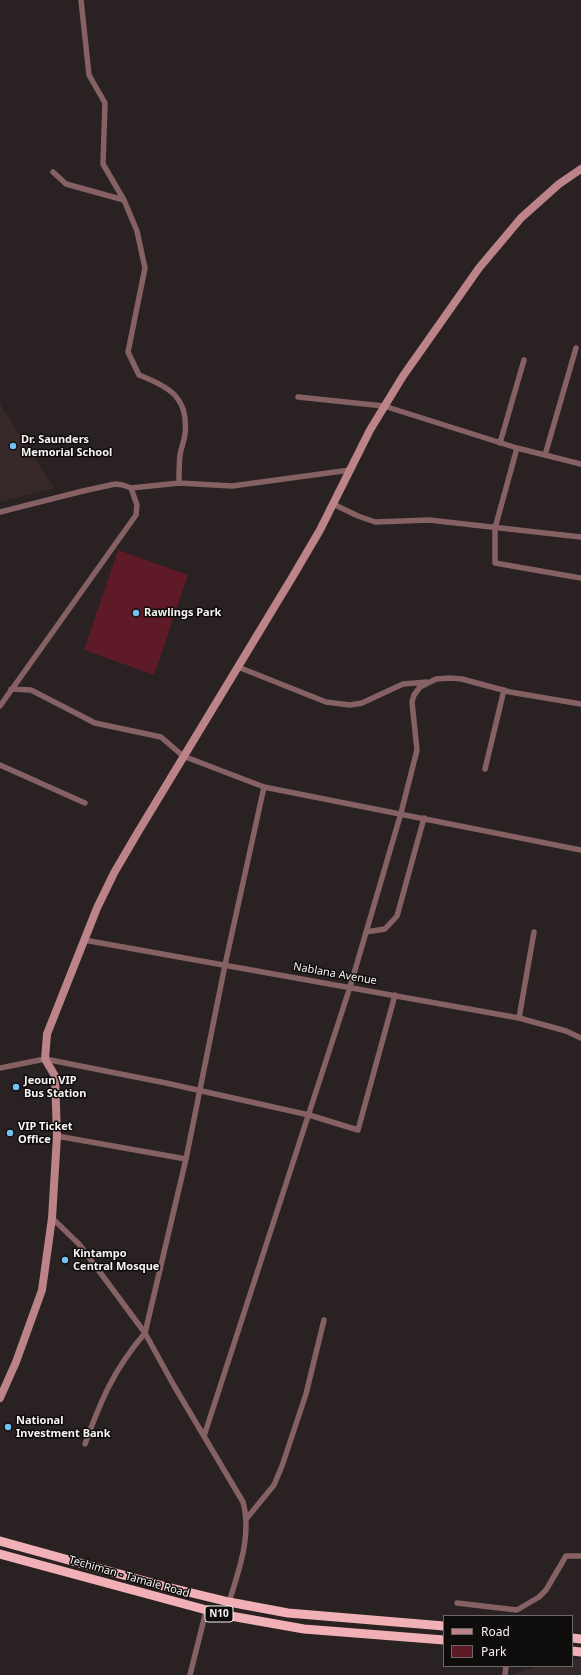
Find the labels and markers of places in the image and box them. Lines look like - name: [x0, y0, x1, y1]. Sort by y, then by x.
- place label: Dr. Saunders Memorial School: [21, 433, 112, 459]
- marker: Dr. Saunders Memorial School: [8, 441, 18, 451]
- place label: Rawlings Park: [144, 606, 221, 620]
- marker: Rawlings Park: [131, 608, 141, 618]
- place label: Jeoun VIP Bus Station: [24, 1074, 86, 1100]
- marker: Jeoun VIP Bus Station: [11, 1082, 21, 1092]
- place label: VIP Ticket Office: [18, 1120, 73, 1146]
- marker: VIP Ticket Office: [5, 1128, 15, 1138]
- place label: Kintampo Central Mosque: [73, 1247, 159, 1273]
- marker: Kintampo Central Mosque: [60, 1255, 70, 1265]
- place label: National Investment Bank: [16, 1414, 111, 1440]
- marker: National Investment Bank: [3, 1422, 13, 1432]

